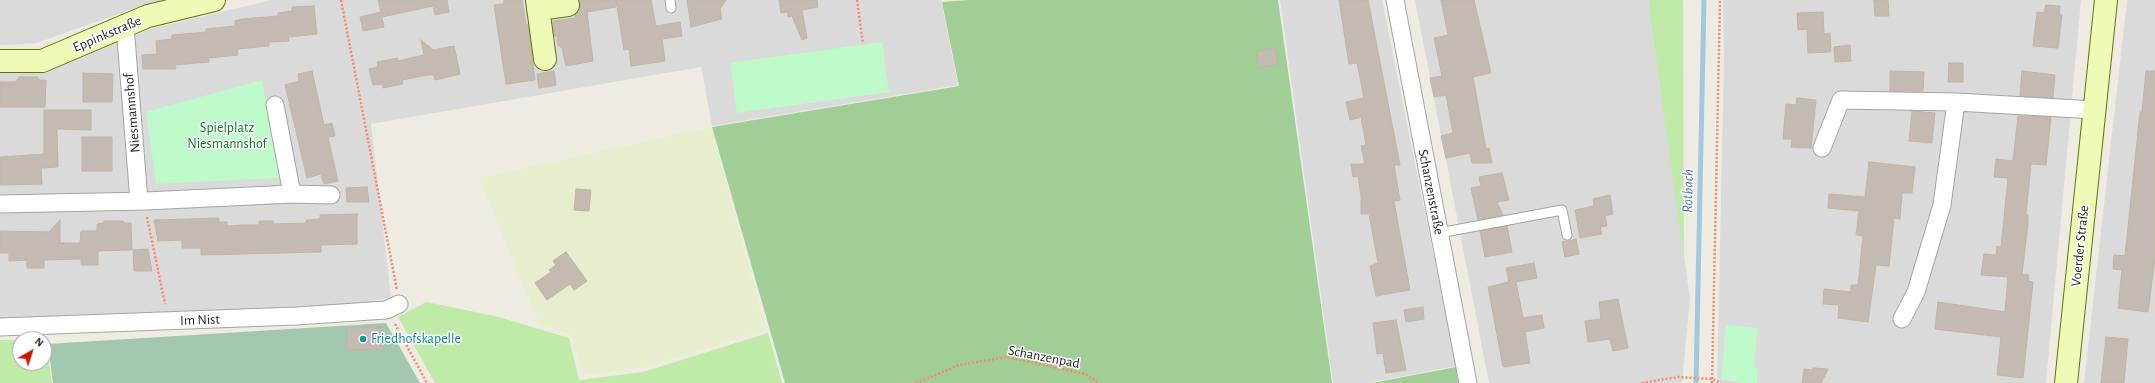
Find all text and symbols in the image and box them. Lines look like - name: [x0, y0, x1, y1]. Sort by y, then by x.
- street label: Eppinkstraße: [70, 12, 144, 56]
- street label: Niesmannshof: [120, 73, 144, 153]
- park label: Spielplatz Niesmannshof: [187, 120, 267, 152]
- street label: Schanzenstraße: [1415, 148, 1447, 236]
- water label: Rotbach: [1679, 169, 1697, 213]
- street label: Voerder Straße: [2067, 204, 2093, 288]
- street label: Im Nist: [180, 311, 220, 329]
- north arrow: [12, 331, 52, 371]
- place label: Friedhofskapelle: [371, 331, 461, 347]
- marker: Friedhofskapelle: [358, 334, 368, 344]
- text: N: [33, 335, 46, 349]
- street label: Schanzenpad: [1007, 342, 1081, 372]

